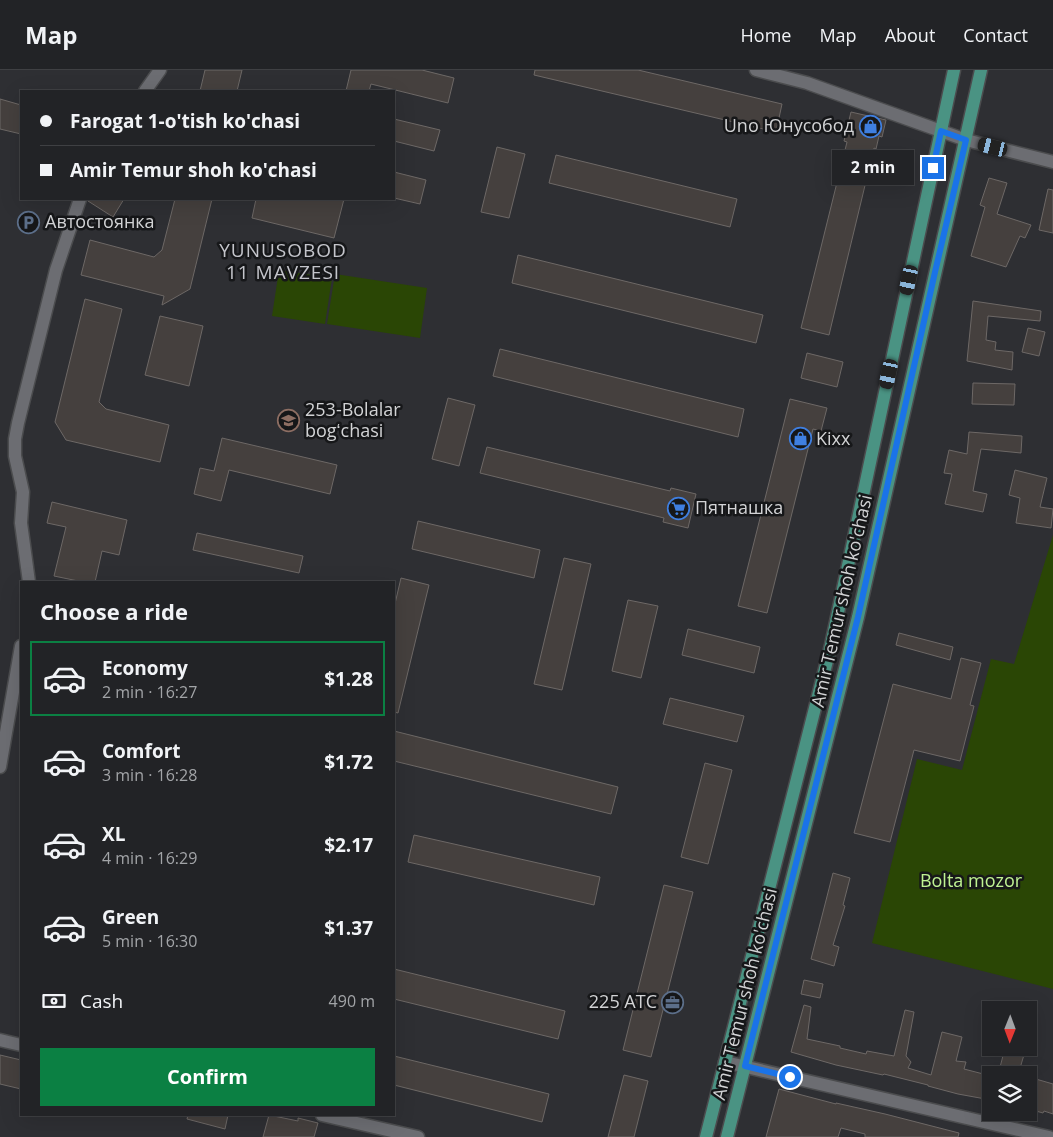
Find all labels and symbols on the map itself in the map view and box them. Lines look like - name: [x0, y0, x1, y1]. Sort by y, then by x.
- place label: Uno Юнусобод: [724, 113, 854, 137]
- shop icon: Uno Юнусобод: [858, 114, 882, 138]
- car: [976, 136, 1009, 158]
- callout: 2 min: [833, 150, 916, 186]
- route end: [922, 157, 944, 179]
- place label: Автостоянка: [45, 209, 155, 233]
- parking icon: Автостоянка: [17, 210, 41, 234]
- district label: YUNUSOBOD 11 MAVZESI: [219, 237, 347, 285]
- car: [898, 264, 919, 296]
- car: [878, 358, 899, 390]
- place label: 253-Bolalar bogʻchasi: [305, 397, 401, 442]
- school or university icon: 253-Bolalar bogʻchasi: [277, 408, 301, 432]
- place label: Kixx: [816, 426, 851, 450]
- shop icon: Kixx: [788, 427, 812, 451]
- street label: Amir Temur shoh ko'chasi: [805, 492, 877, 709]
- place label: Пятнашка: [695, 495, 783, 519]
- supermarket icon: Пятнашка: [667, 496, 691, 520]
- park label: Bolta mozor: [920, 868, 1023, 892]
- street label: Amir Temur shoh ko'chasi: [706, 885, 782, 1102]
- place label: 225 АТС: [589, 989, 657, 1013]
- office icon: 225 АТС: [661, 990, 685, 1014]
- north arrow: [982, 1001, 1038, 1056]
- route start: [779, 1066, 801, 1088]

